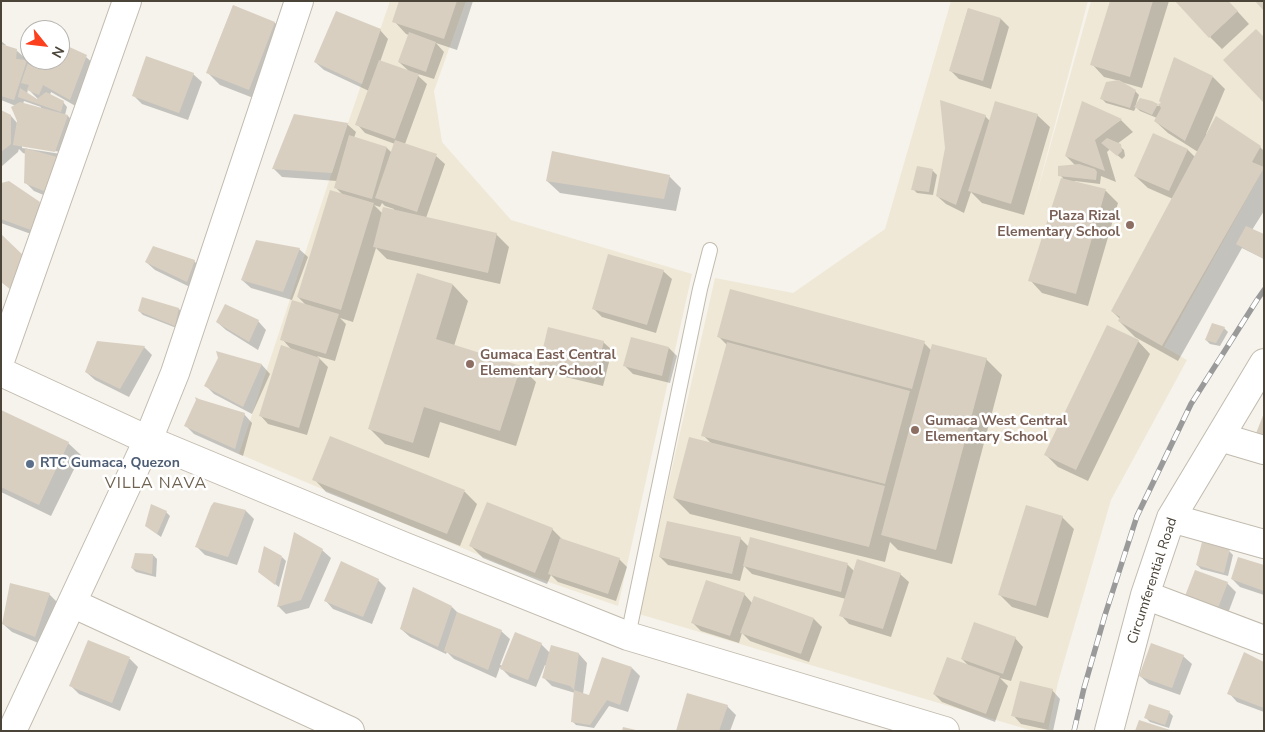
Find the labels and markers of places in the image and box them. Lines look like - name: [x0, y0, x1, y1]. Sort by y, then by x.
- place label: Plaza Rizal Elementary School: [997, 209, 1120, 242]
- marker: Plaza Rizal Elementary School: [1124, 219, 1136, 231]
- place label: Gumaca East Central Elementary School: [480, 348, 616, 381]
- marker: Gumaca East Central Elementary School: [464, 358, 476, 370]
- place label: Gumaca West Central Elementary School: [925, 414, 1067, 447]
- marker: Gumaca West Central Elementary School: [909, 424, 921, 436]
- place label: RTC Gumaca, Quezon: [40, 456, 180, 472]
- marker: RTC Gumaca, Quezon: [24, 458, 36, 470]

